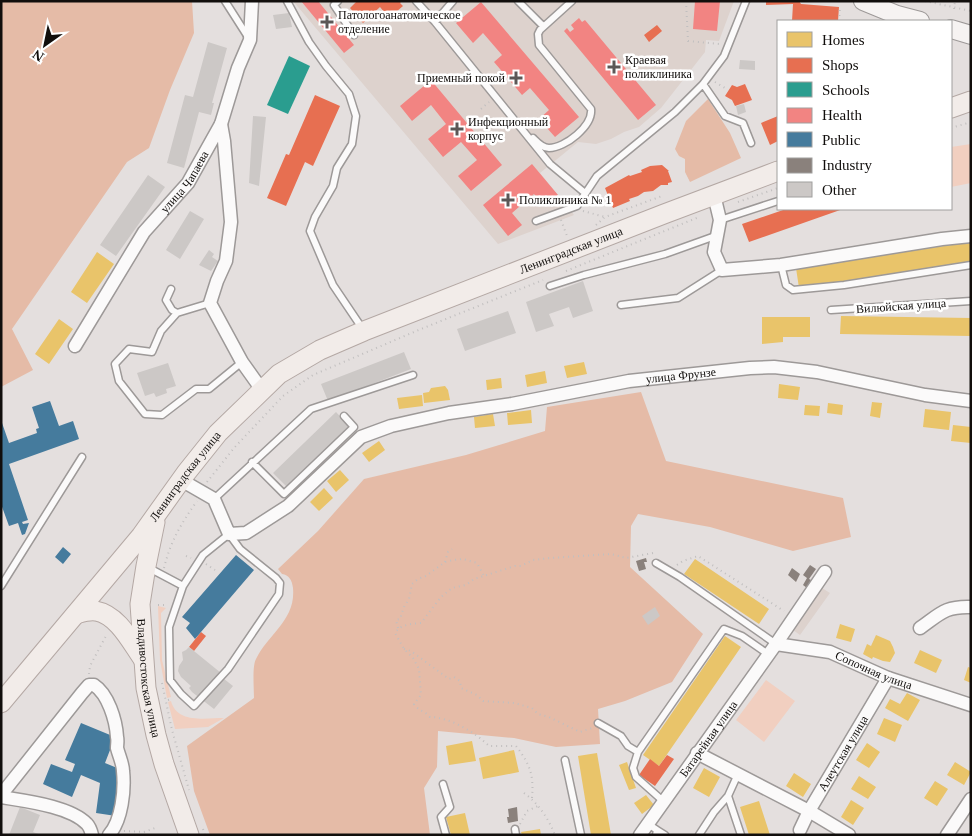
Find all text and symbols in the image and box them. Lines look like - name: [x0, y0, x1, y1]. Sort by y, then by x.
- place label: Патологоанатомическое отделение: [338, 8, 461, 36]
- marker: Патологоанатомическое отделение: [320, 15, 334, 29]
- north arrow: [20, 20, 70, 70]
- legend: [777, 20, 952, 210]
- text: Homes: [822, 32, 865, 48]
- text: N: [30, 46, 47, 65]
- place label: Краевая поликлиника: [625, 53, 692, 81]
- text: Shops: [822, 57, 859, 73]
- marker: Краевая поликлиника: [607, 60, 621, 74]
- place label: Приемный покой: [417, 71, 506, 85]
- marker: Приемный покой: [509, 71, 523, 85]
- text: Schools: [822, 82, 870, 98]
- text: Health: [822, 107, 862, 123]
- place label: Инфекционный корпус: [468, 115, 549, 143]
- marker: Инфекционный корпус: [450, 122, 464, 136]
- text: Public: [822, 132, 861, 148]
- street label: улица Чапаева: [157, 148, 212, 216]
- text: Industry: [822, 157, 872, 173]
- text: Other: [822, 182, 856, 198]
- marker: Поликлиника № 1: [501, 193, 515, 207]
- place label: Поликлиника № 1: [519, 193, 611, 207]
- street label: Ленинградская улица: [517, 224, 625, 277]
- street label: Вилюйская улица: [855, 296, 947, 316]
- street label: улица Фрунзе: [645, 365, 717, 386]
- street label: Ленинградская улица: [147, 428, 224, 524]
- street label: Владивостокская улица: [134, 618, 164, 740]
- street label: Сопочная улица: [833, 648, 914, 693]
- street label: Батарейная улица: [677, 697, 741, 780]
- street label: Алеутская улица: [815, 712, 871, 794]

